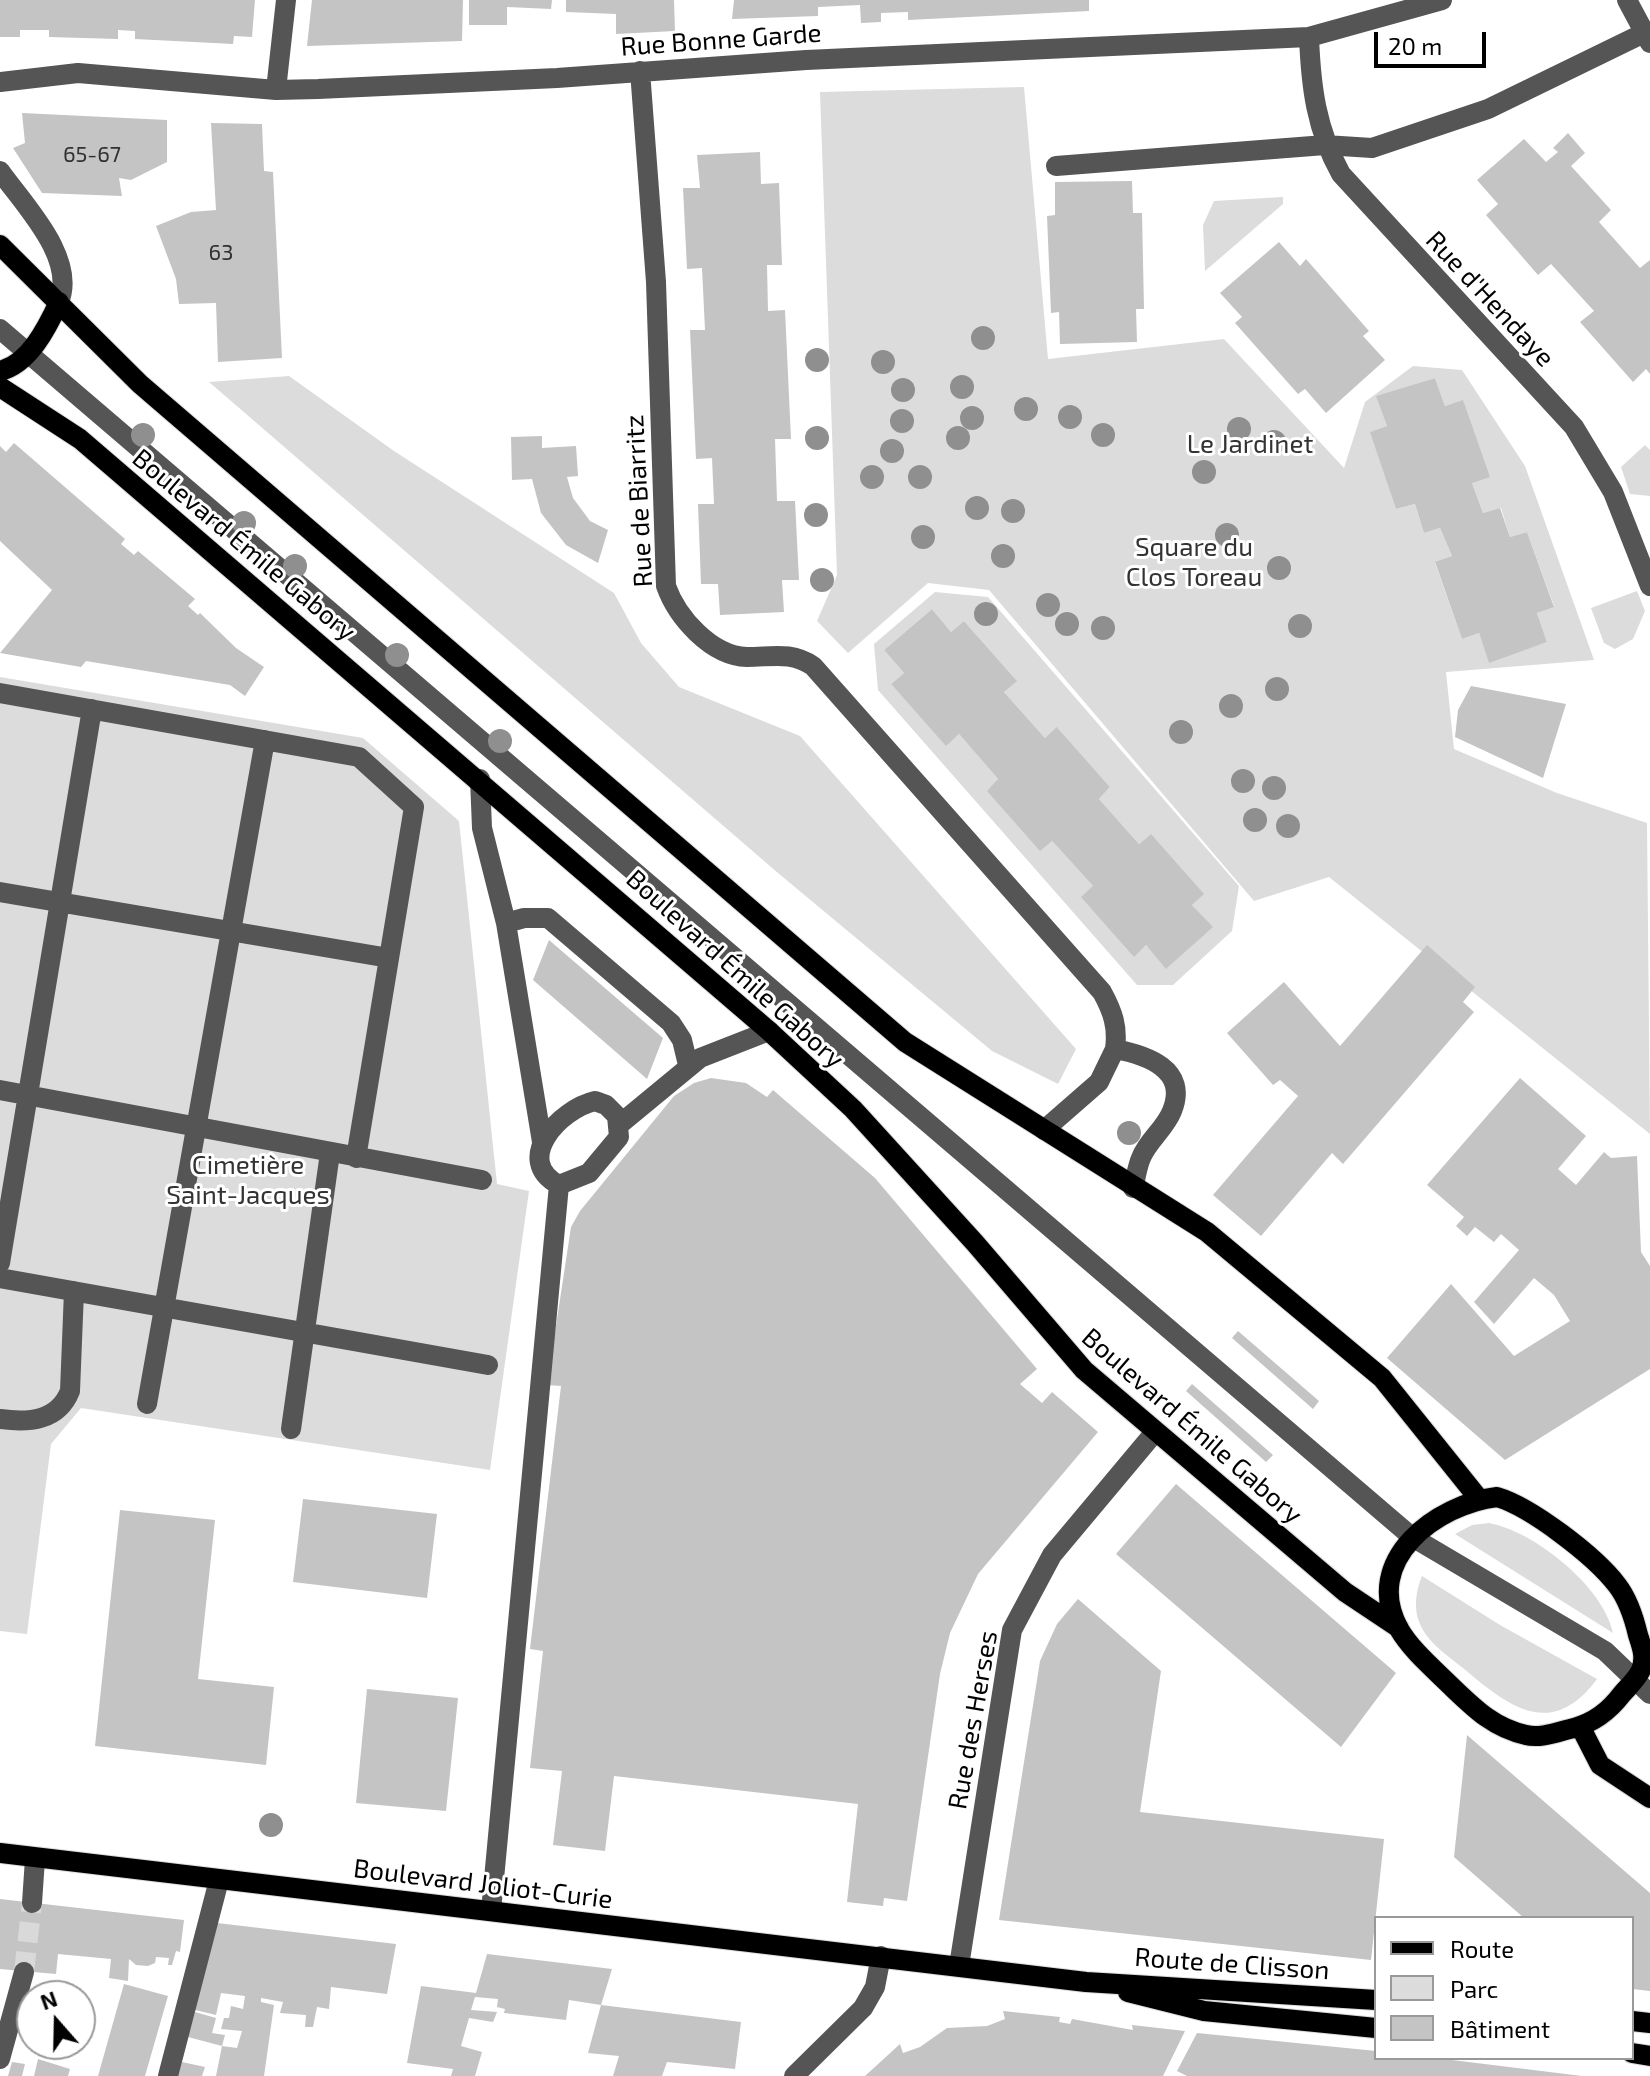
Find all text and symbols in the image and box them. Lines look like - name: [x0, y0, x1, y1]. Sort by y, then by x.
- scale bar: [1378, 16, 1490, 66]
- street label: Rue Bonne Garde: [620, 17, 822, 63]
- text: 20 m: [1388, 31, 1442, 60]
- house number: 65-67: [63, 142, 121, 168]
- street label: Rue d'Hendaye: [1419, 225, 1561, 373]
- house number: 63: [209, 240, 233, 266]
- street label: Rue de Biarritz: [619, 414, 659, 588]
- park label: Le Jardinet: [1187, 428, 1313, 460]
- street label: Boulevard Émile Gabory: [126, 443, 362, 647]
- park label: Square du Clos Toreau: [1126, 531, 1262, 592]
- street label: Boulevard Émile Gabory: [620, 863, 850, 1075]
- park label: Cimetière Saint-Jacques: [166, 1149, 330, 1210]
- street label: Boulevard Émile Gabory: [1075, 1322, 1309, 1530]
- street label: Rue des Herses: [942, 1628, 1004, 1812]
- street label: Boulevard Joliot-Curie: [352, 1853, 614, 1915]
- legend: [1374, 1916, 1634, 2060]
- text: Route: [1450, 1934, 1514, 1963]
- street label: Route de Clisson: [1134, 1942, 1330, 1986]
- text: Parc: [1450, 1974, 1498, 2003]
- north arrow: [16, 1980, 96, 2060]
- text: N: [37, 1984, 60, 2014]
- text: Bâtiment: [1450, 2014, 1550, 2043]

